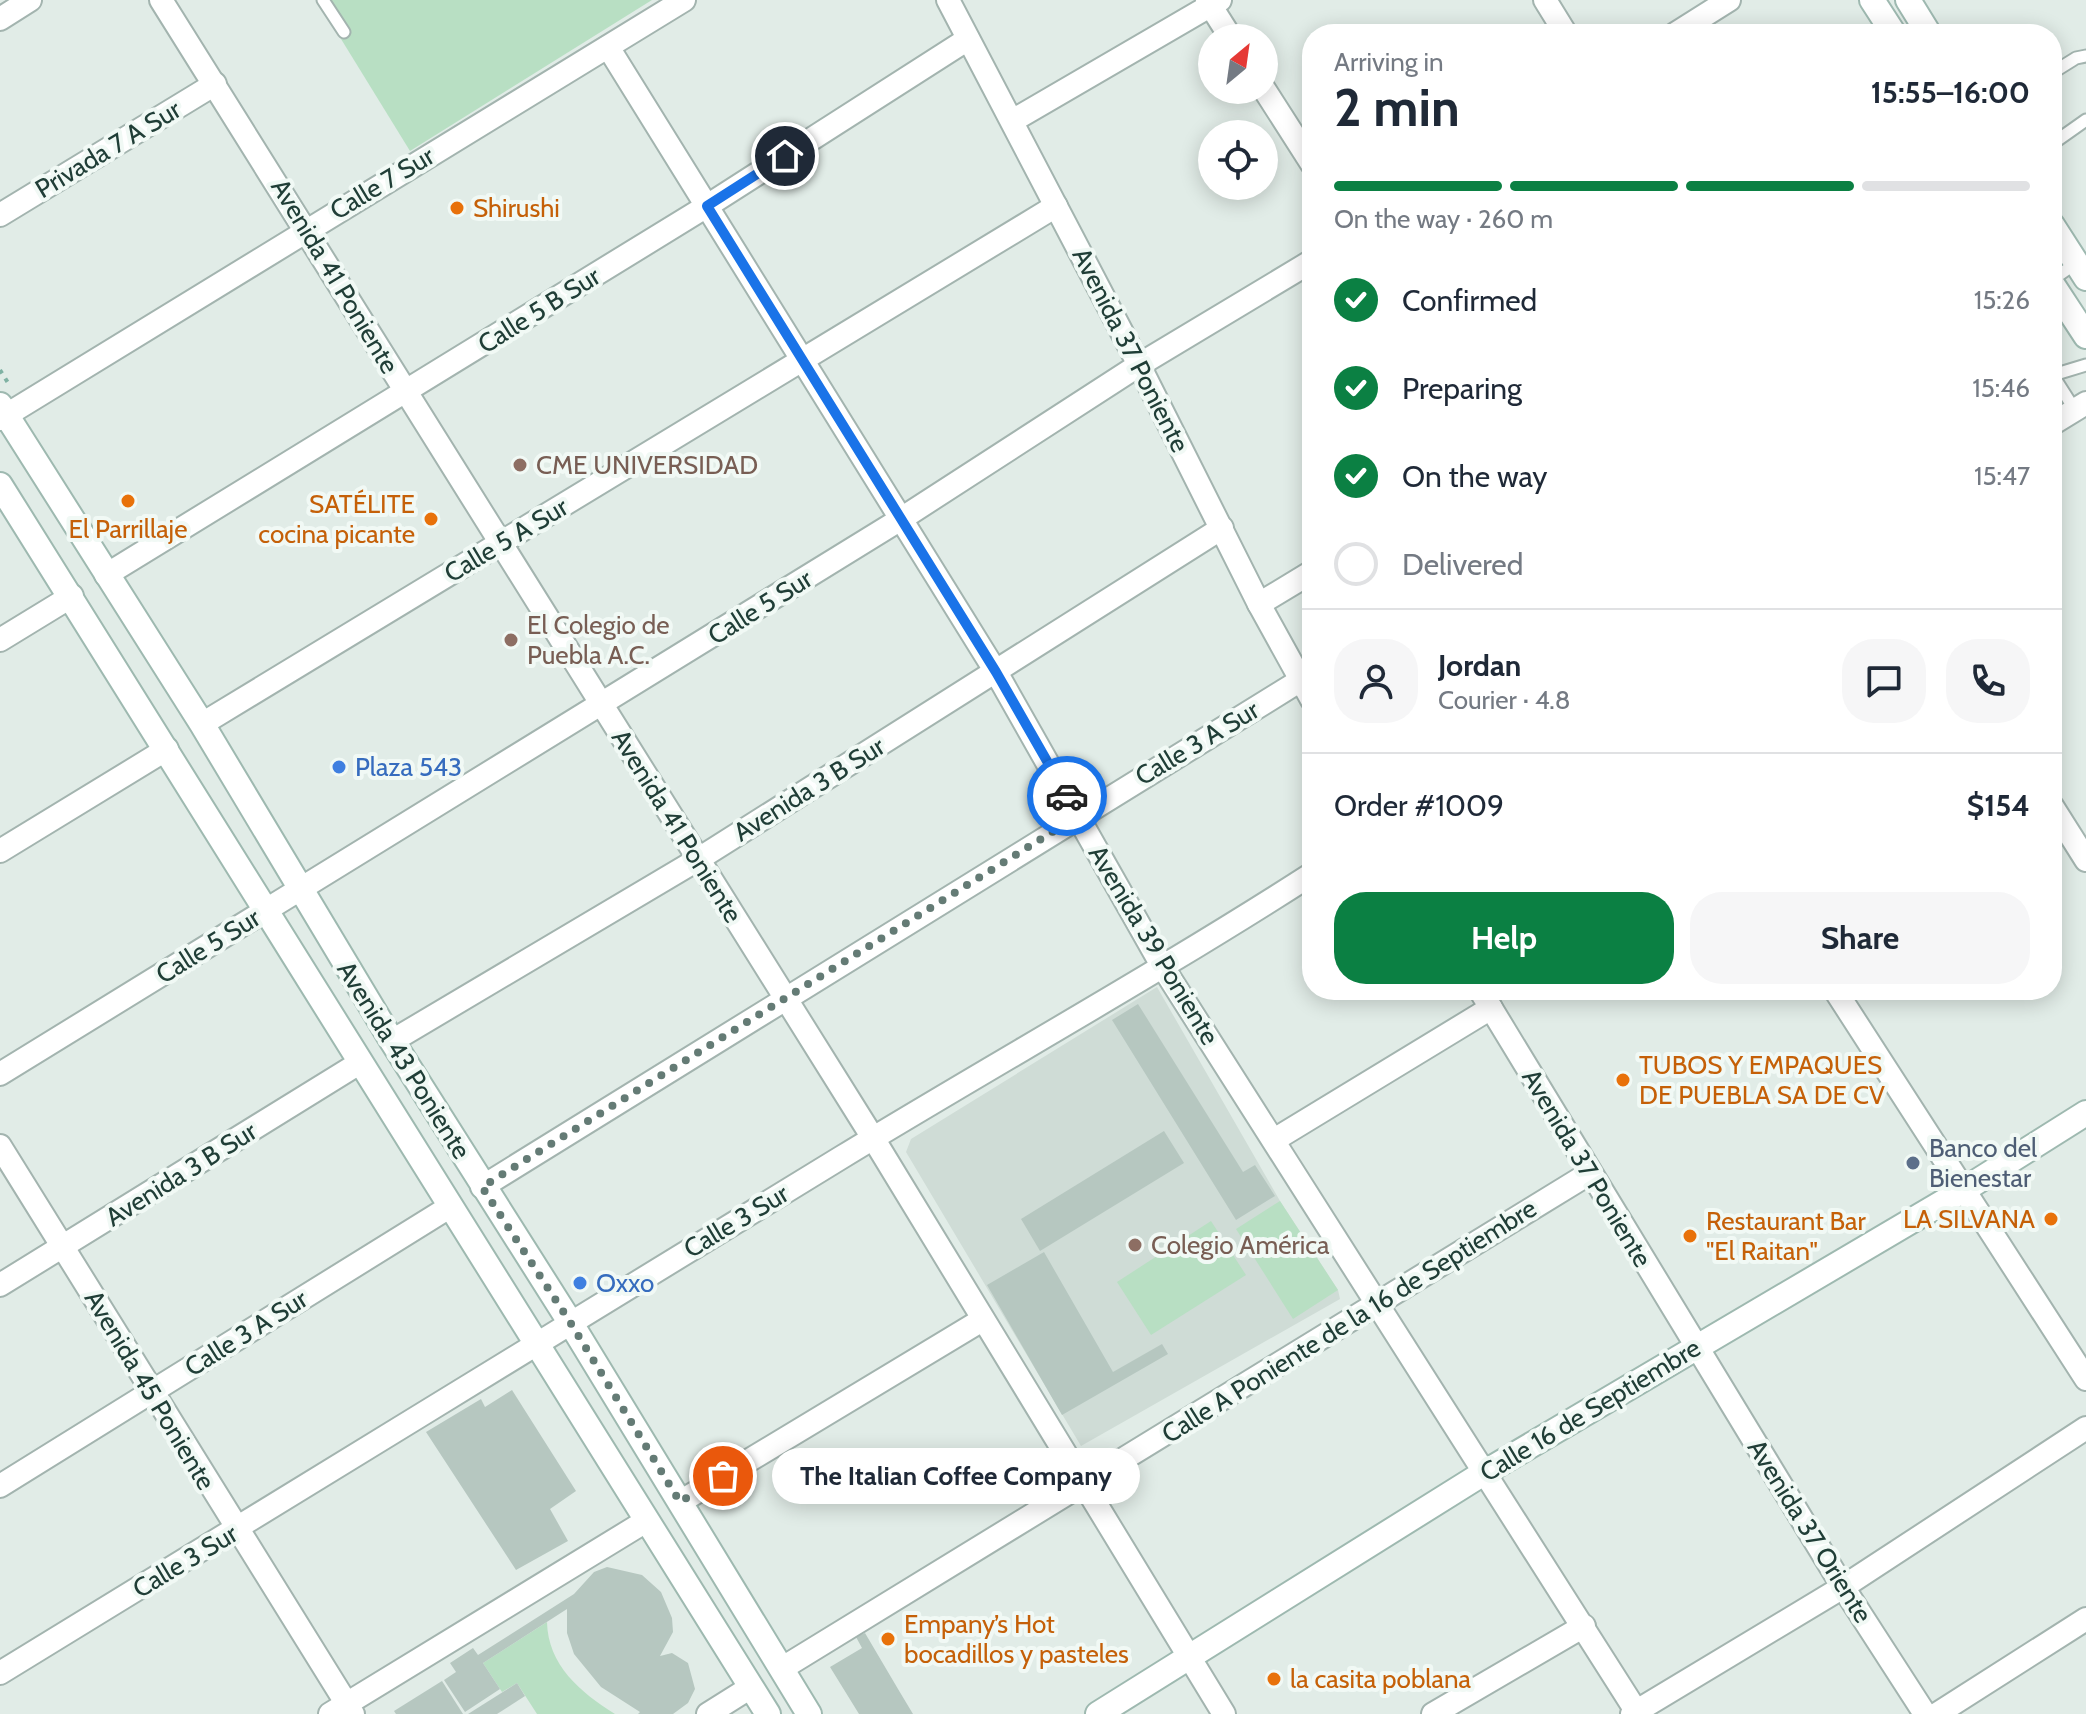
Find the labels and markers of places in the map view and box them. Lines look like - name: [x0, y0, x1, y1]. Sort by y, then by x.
- pin: [751, 122, 819, 190]
- place label: Shirushi: [473, 192, 560, 224]
- marker: Shirushi: [448, 199, 466, 217]
- place label: CME UNIVERSIDAD: [536, 449, 758, 481]
- marker: CME UNIVERSIDAD: [511, 456, 529, 474]
- place label: SATÉLITE cocina picante: [258, 488, 415, 550]
- marker: El Parrillaje: [119, 492, 137, 510]
- marker: SATÉLITE cocina picante: [422, 510, 440, 528]
- place label: El Parrillaje: [69, 513, 187, 545]
- place label: El Colegio de Puebla A.C.: [527, 609, 670, 671]
- marker: El Colegio de Puebla A.C.: [502, 631, 520, 649]
- place label: Plaza 543: [355, 751, 462, 783]
- marker: Plaza 543: [330, 758, 348, 776]
- place label: TUBOS Y EMPAQUES DE PUEBLA SA DE CV: [1639, 1049, 1885, 1111]
- marker: TUBOS Y EMPAQUES DE PUEBLA SA DE CV: [1614, 1071, 1632, 1089]
- place label: Banco del Bienestar: [1929, 1132, 2037, 1194]
- marker: Banco del Bienestar: [1904, 1154, 1922, 1172]
- place label: LA SILVANA: [1903, 1203, 2035, 1235]
- place label: Restaurant Bar "El Raitan": [1706, 1205, 1867, 1267]
- marker: LA SILVANA: [2042, 1210, 2060, 1228]
- marker: Restaurant Bar "El Raitan": [1681, 1227, 1699, 1245]
- place label: Colegio América: [1151, 1229, 1330, 1261]
- marker: Colegio América: [1126, 1236, 1144, 1254]
- place label: Oxxo: [596, 1267, 654, 1299]
- marker: Oxxo: [571, 1274, 589, 1292]
- pin: [689, 1442, 757, 1510]
- callout: The Italian Coffee Company: [771, 1448, 1139, 1504]
- place label: Empany’s Hot bocadillos y pasteles: [904, 1608, 1129, 1670]
- marker: Empany’s Hot bocadillos y pasteles: [879, 1630, 897, 1648]
- place label: la casita poblana: [1290, 1663, 1471, 1695]
- marker: la casita poblana: [1265, 1670, 1283, 1688]

